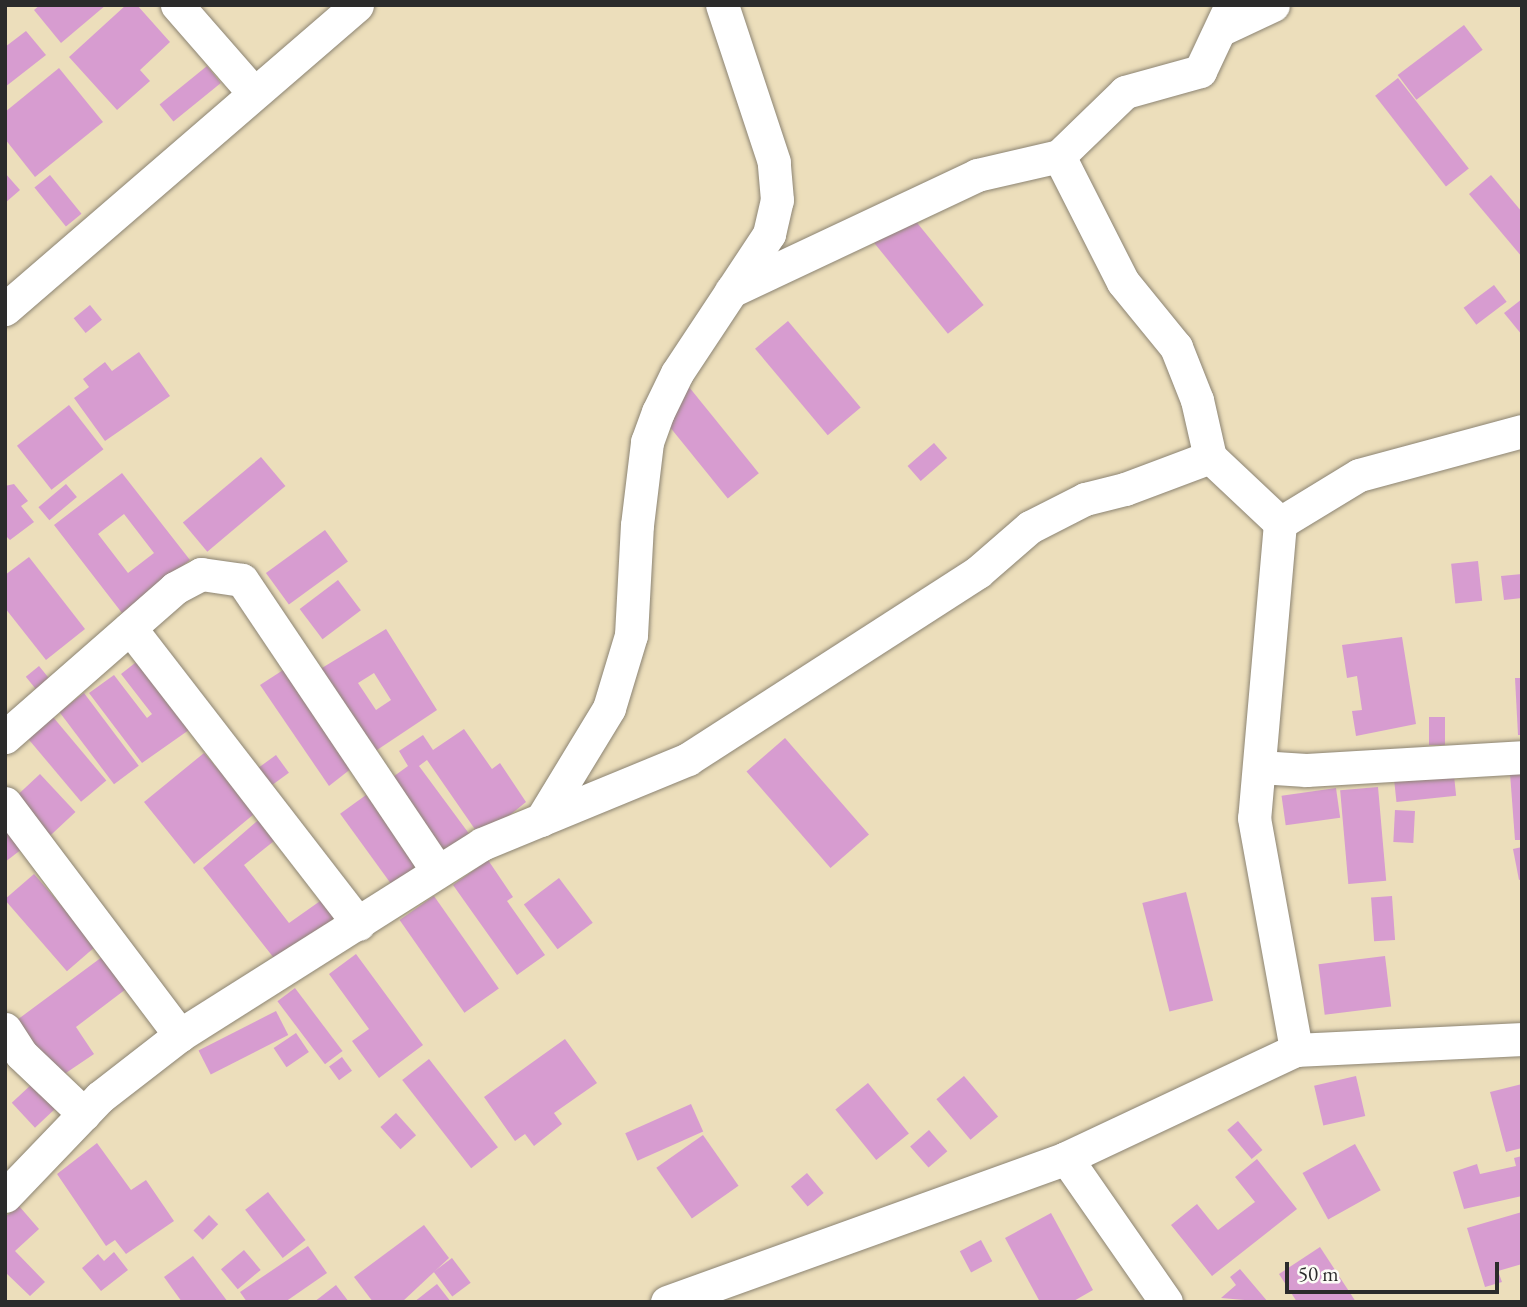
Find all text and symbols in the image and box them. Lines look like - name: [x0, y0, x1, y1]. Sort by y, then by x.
- scale bar: [1289, 1248, 1502, 1292]
- text: 50 m: [1298, 1260, 1339, 1287]

